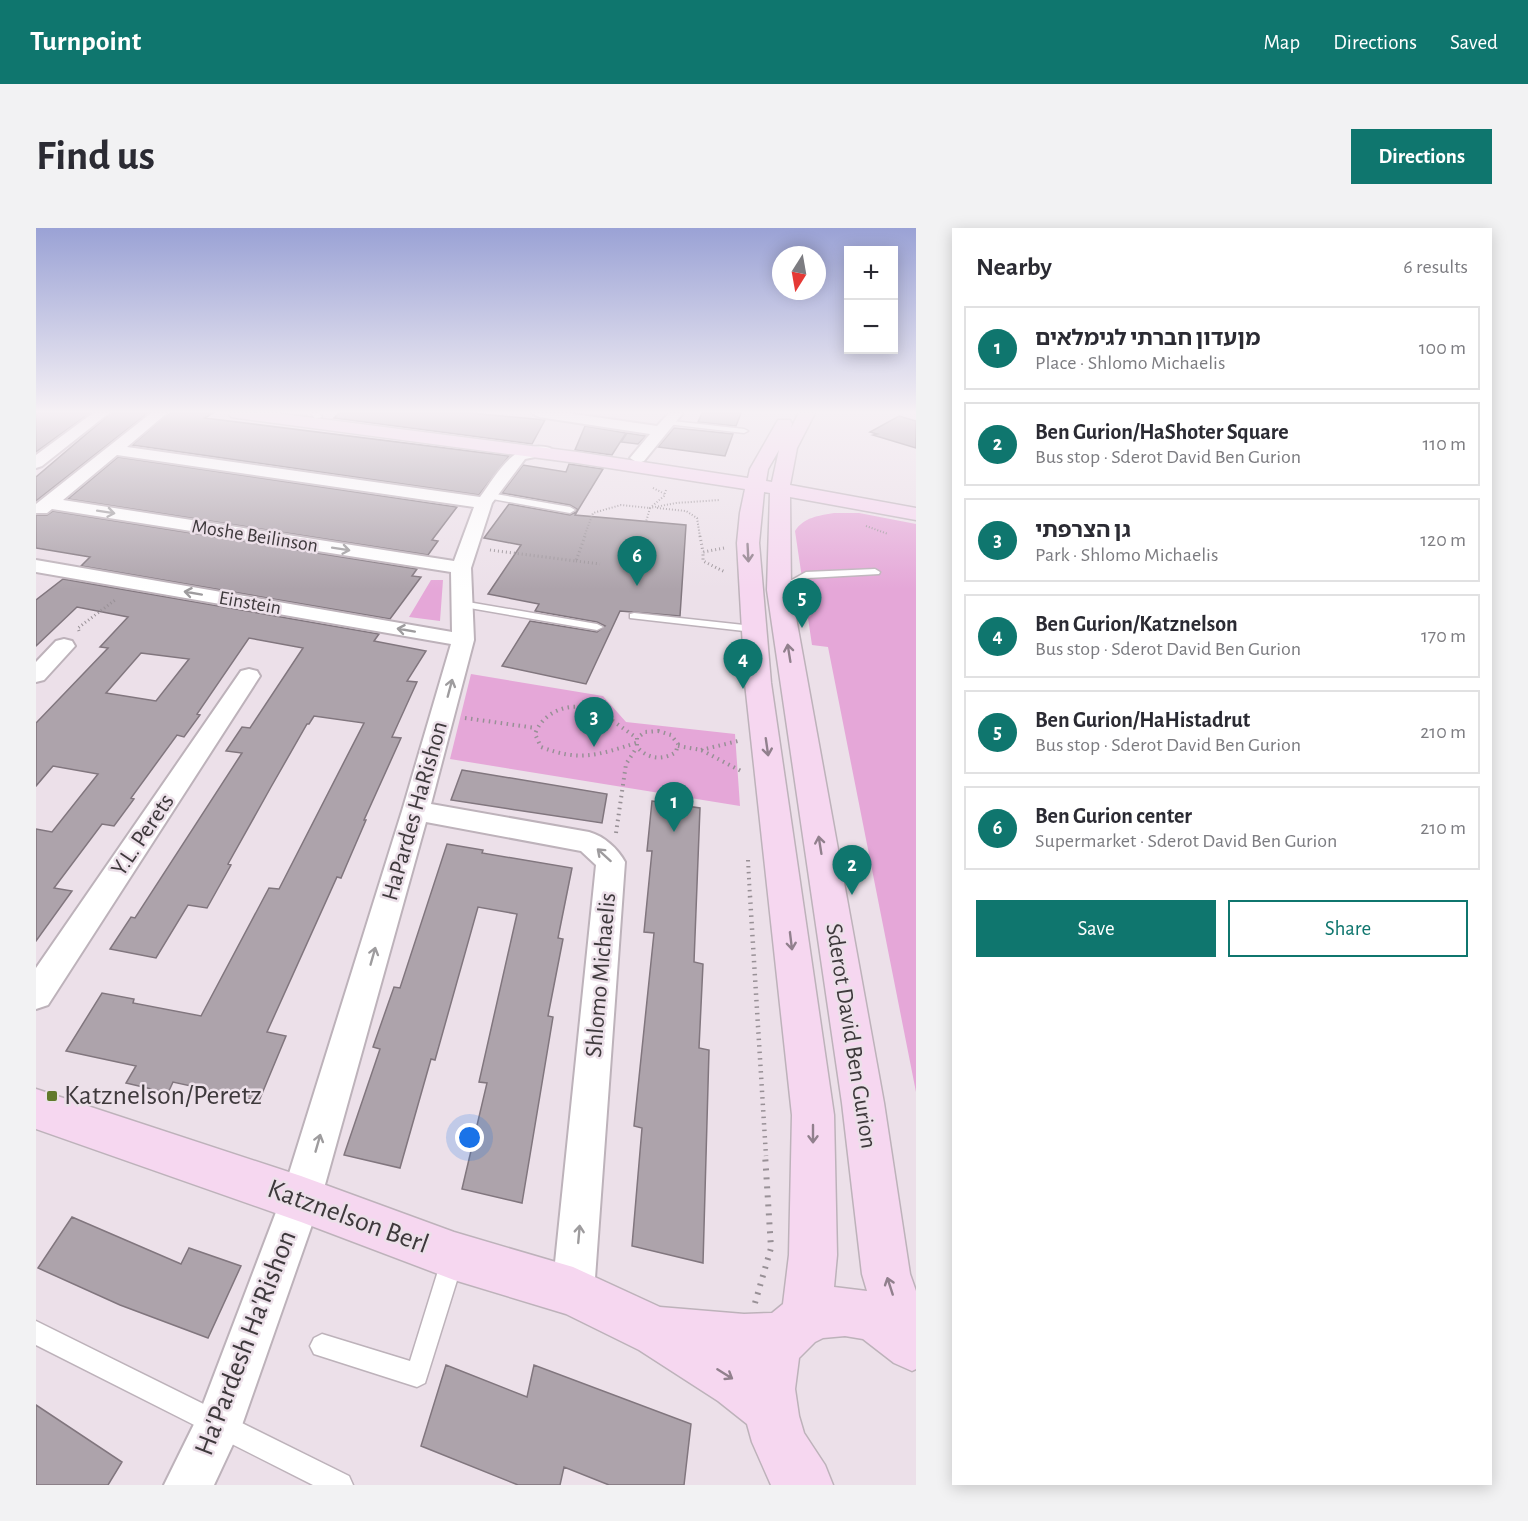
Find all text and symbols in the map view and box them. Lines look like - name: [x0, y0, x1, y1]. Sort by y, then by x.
- text: Turnpoint: [30, 28, 141, 56]
- text: Map: [1264, 32, 1300, 53]
- text: Directions: [1333, 32, 1417, 53]
- text: Saved: [1450, 32, 1498, 53]
- button: Directions: [1351, 129, 1492, 184]
- text: Find us: [36, 135, 155, 177]
- north arrow: [772, 246, 826, 300]
- map controls: [844, 246, 898, 354]
- button: +: [844, 246, 898, 300]
- text: Nearby: [976, 254, 1052, 280]
- text: 6 results: [1403, 257, 1468, 277]
- button: −: [844, 300, 898, 354]
- text: מןעדון חברתי לגימלאים: [1035, 327, 1260, 349]
- text: 1: [994, 338, 1001, 358]
- text: 100 m: [1419, 338, 1466, 358]
- text: Place · Shlomo Michaelis: [1035, 353, 1225, 373]
- text: Ben Gurion/HaShoter Square: [1035, 421, 1289, 443]
- text: 2: [993, 434, 1002, 454]
- text: 110 m: [1422, 434, 1466, 454]
- text: Bus stop · Sderot David Ben Gurion: [1035, 447, 1301, 467]
- one-way arrow: [96, 507, 116, 518]
- street label: Moshe Beilinson: [190, 516, 320, 556]
- text: גן הצרפתי: [1035, 519, 1131, 541]
- text: 3: [993, 530, 1002, 550]
- text: 120 m: [1420, 530, 1466, 550]
- pin: 6: [618, 536, 656, 586]
- one-way arrow: [743, 543, 754, 563]
- one-way arrow: [330, 544, 350, 555]
- text: Park · Shlomo Michaelis: [1035, 545, 1218, 565]
- pin: 5: [782, 578, 822, 628]
- one-way arrow: [183, 587, 203, 598]
- street label: Einstein: [217, 588, 283, 618]
- text: Ben Gurion/Katznelson: [1035, 613, 1238, 635]
- one-way arrow: [396, 624, 416, 635]
- text: 4: [992, 626, 1003, 646]
- text: 170 m: [1421, 626, 1466, 646]
- text: Bus stop · Sderot David Ben Gurion: [1035, 639, 1301, 659]
- pin: 4: [724, 640, 762, 689]
- one-way arrow: [783, 643, 794, 663]
- one-way arrow: [445, 679, 457, 698]
- pin: 3: [574, 698, 614, 747]
- text: Ben Gurion/HaHistadrut: [1035, 709, 1250, 731]
- street label: HaPardes HaRishon: [378, 719, 452, 903]
- text: 5: [993, 722, 1002, 742]
- text: 210 m: [1420, 722, 1466, 742]
- text: Bus stop · Sderot David Ben Gurion: [1035, 735, 1301, 755]
- one-way arrow: [761, 737, 772, 757]
- pin: 1: [654, 782, 694, 832]
- street label: Y.L. Perets: [107, 790, 179, 880]
- text: Ben Gurion center: [1035, 805, 1192, 827]
- text: 6: [993, 818, 1002, 838]
- text: 210 m: [1420, 818, 1466, 838]
- text: Supermarket · Sderot David Ben Gurion: [1035, 831, 1337, 851]
- one-way arrow: [815, 836, 826, 855]
- pin: 2: [832, 846, 872, 895]
- one-way arrow: [596, 848, 611, 862]
- street label: Shlomo Michaelis: [582, 892, 620, 1058]
- button: Save: [976, 900, 1216, 957]
- button: Share: [1228, 900, 1468, 957]
- street label: Sderot David Ben Gurion: [821, 922, 881, 1150]
- one-way arrow: [786, 930, 797, 950]
- one-way arrow: [368, 947, 379, 966]
- place label: Katznelson/Peretz: [64, 1082, 262, 1110]
- marker: Katznelson/Peretz: [45, 1089, 59, 1103]
- your location: [455, 1123, 484, 1152]
- one-way arrow: [807, 1124, 819, 1144]
- one-way arrow: [313, 1134, 324, 1153]
- street label: Katznelson Berl: [264, 1175, 432, 1259]
- one-way arrow: [573, 1225, 584, 1245]
- street label: Ha'Pardesh Ha'Rishon: [190, 1227, 302, 1459]
- one-way arrow: [884, 1277, 895, 1296]
- one-way arrow: [716, 1368, 733, 1381]

